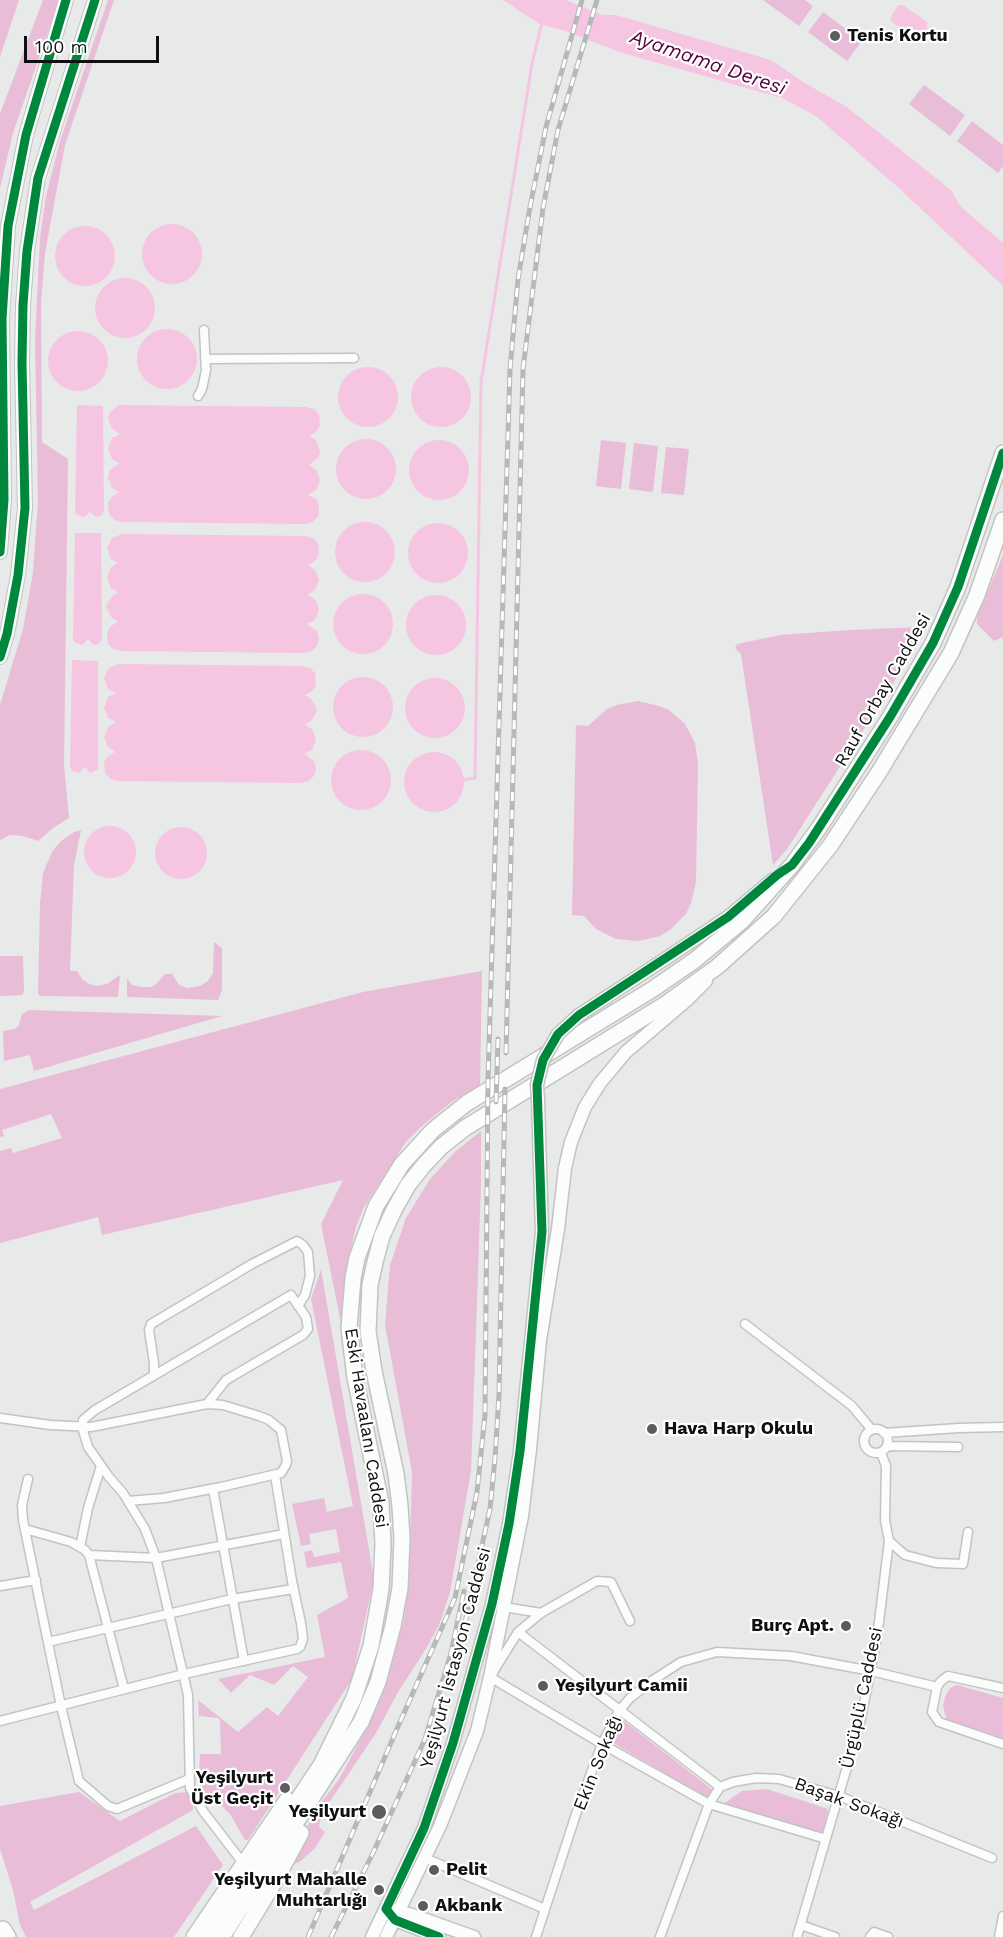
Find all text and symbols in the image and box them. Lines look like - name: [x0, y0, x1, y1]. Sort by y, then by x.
- scale bar: [27, 24, 162, 62]
- water label: Ayamama Deresi: [627, 25, 789, 101]
- place label: Tenis Kortu: [847, 25, 948, 47]
- marker: Tenis Kortu: [828, 29, 842, 43]
- text: 100 m: [35, 36, 88, 57]
- street label: Rauf Orbay Caddesi: [830, 610, 936, 770]
- street label: Eski Havaalanı Caddesi: [340, 1326, 392, 1530]
- place label: Hava Harp Okulu: [664, 1418, 813, 1440]
- marker: Hava Harp Okulu: [645, 1422, 659, 1436]
- street label: Yeşilyurt İstasyon Caddesi: [416, 1545, 496, 1771]
- place label: Burç Apt.: [751, 1615, 834, 1637]
- marker: Burç Apt.: [839, 1619, 853, 1633]
- street label: Ürgüplü Caddesi: [836, 1625, 888, 1771]
- place label: Yeşilyurt Camii: [555, 1675, 688, 1697]
- marker: Yeşilyurt Camii: [536, 1679, 550, 1693]
- street label: Ekin Sokağı: [569, 1712, 627, 1814]
- place label: Yeşilyurt Üst Geçit: [191, 1767, 273, 1810]
- street label: Başak Sokağı: [791, 1773, 907, 1833]
- marker: Yeşilyurt Üst Geçit: [278, 1781, 292, 1795]
- place label: Yeşilyurt: [289, 1801, 366, 1823]
- marker: Yeşilyurt: [370, 1803, 388, 1821]
- place label: Pelit: [446, 1859, 487, 1881]
- marker: Pelit: [427, 1863, 441, 1877]
- place label: Yeşilyurt Mahalle Muhtarlığı: [214, 1869, 367, 1912]
- marker: Yeşilyurt Mahalle Muhtarlığı: [372, 1883, 386, 1897]
- place label: Akbank: [435, 1895, 502, 1917]
- marker: Akbank: [416, 1899, 430, 1913]

